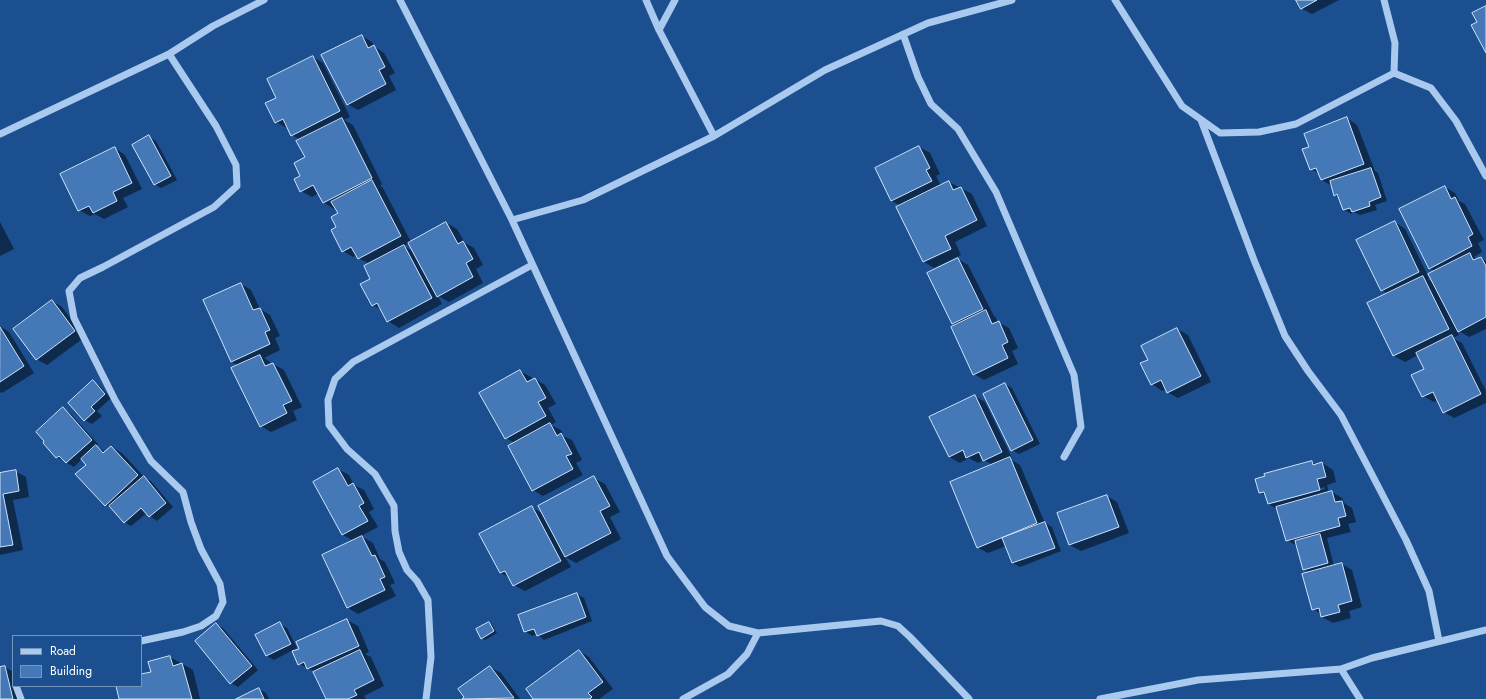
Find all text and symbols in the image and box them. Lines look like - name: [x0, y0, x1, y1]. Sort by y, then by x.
- legend: [12, 635, 142, 687]
- text: Road: [50, 642, 76, 660]
- text: Building: [50, 662, 92, 680]

